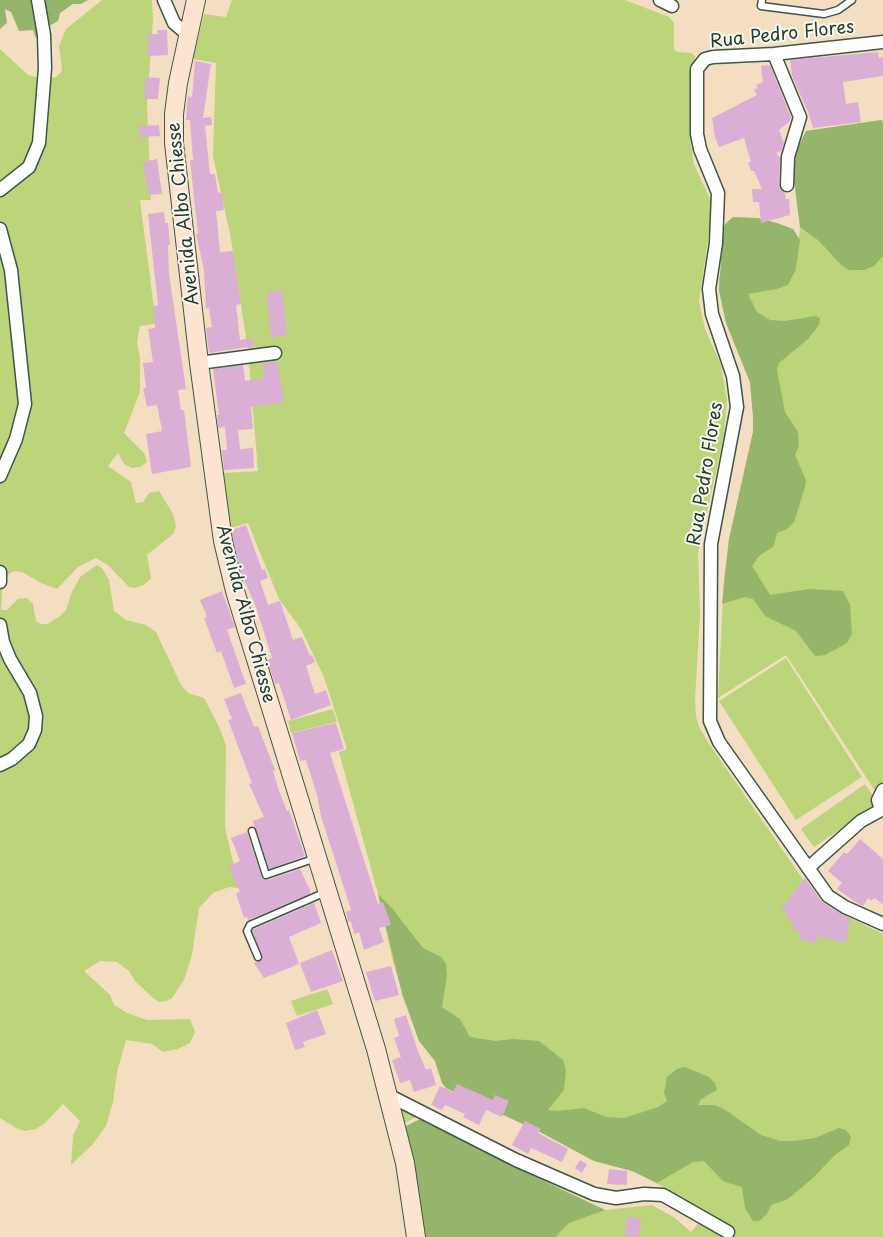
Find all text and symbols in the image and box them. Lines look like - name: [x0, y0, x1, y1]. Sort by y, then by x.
- street label: Rua Pedro Flores: [709, 17, 855, 53]
- street label: Avenida Albo Chiesse: [164, 122, 204, 306]
- street label: Rua Pedro Flores: [684, 401, 728, 547]
- street label: Avenida Albo Chiesse: [211, 522, 279, 706]

